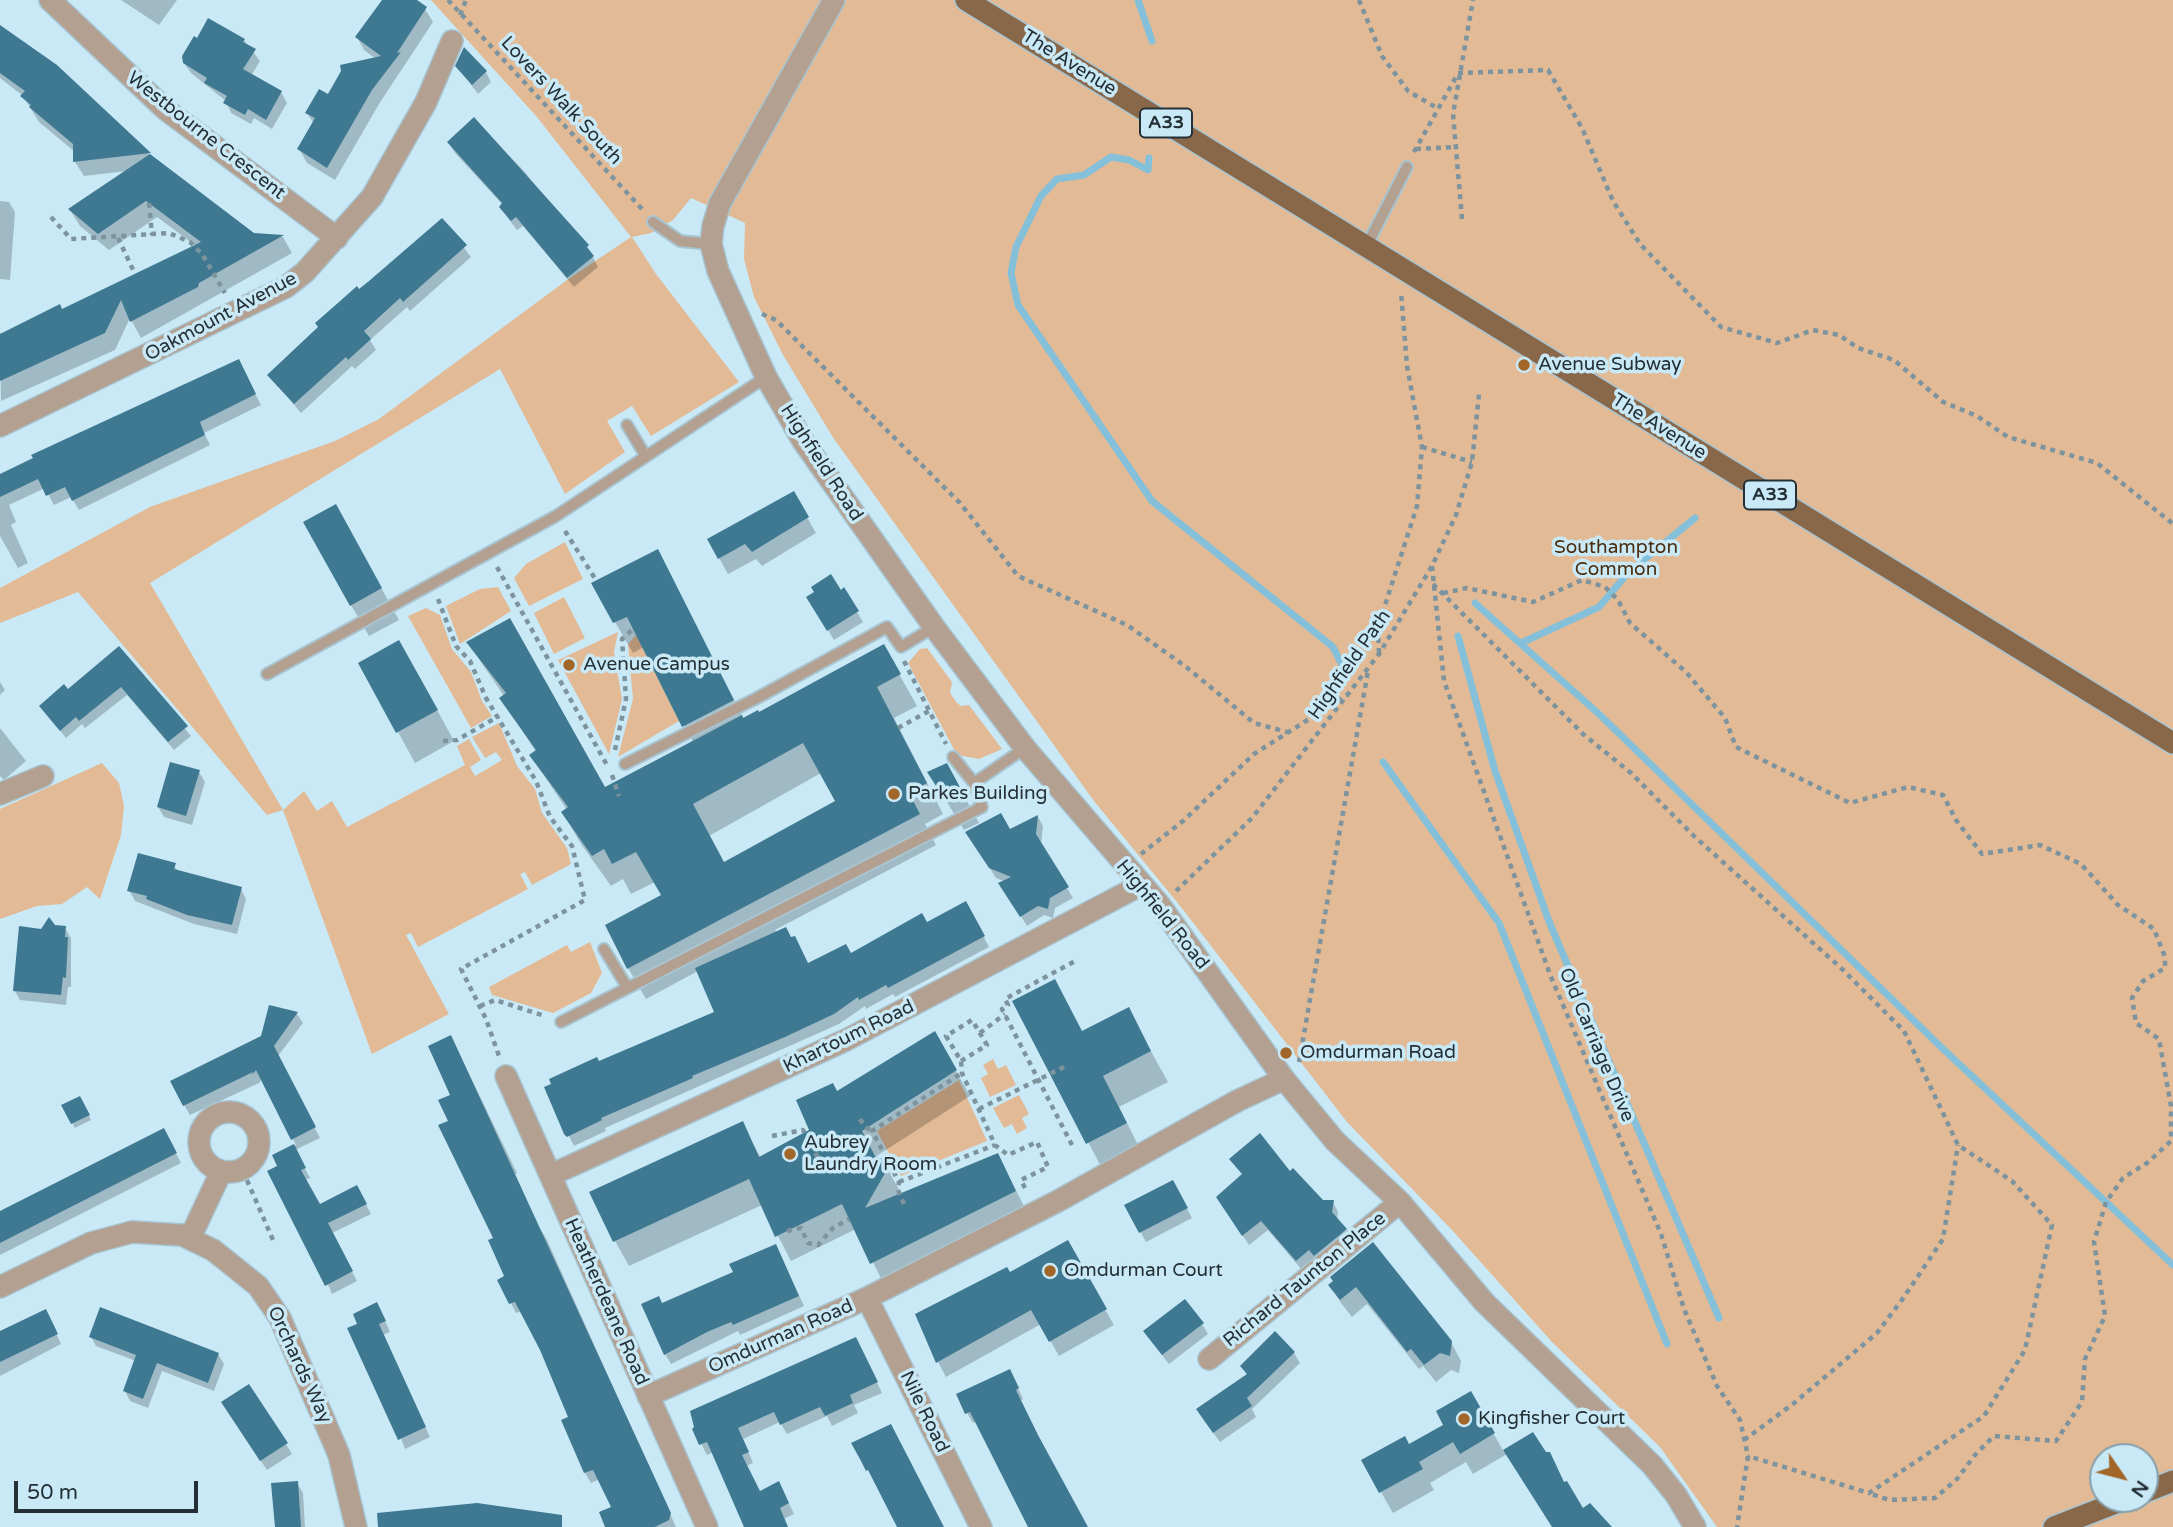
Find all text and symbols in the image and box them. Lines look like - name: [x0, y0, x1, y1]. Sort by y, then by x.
- street label: The Avenue: [1018, 25, 1120, 101]
- street label: Lovers Walk South: [496, 32, 626, 170]
- street label: Westbourne Crescent: [122, 67, 290, 205]
- road number: A33: [1140, 109, 1192, 138]
- street label: Oakmount Avenue: [141, 267, 301, 367]
- place label: Avenue Subway: [1538, 354, 1682, 376]
- marker: Avenue Subway: [1516, 357, 1532, 373]
- street label: The Avenue: [1608, 389, 1710, 465]
- street label: Highfield Road: [775, 400, 867, 526]
- road number: A33: [1744, 480, 1796, 509]
- park label: Southampton Common: [1554, 537, 1678, 581]
- street label: Highfield Path: [1304, 606, 1396, 724]
- place label: Avenue Campus: [583, 654, 730, 676]
- marker: Avenue Campus: [561, 657, 577, 673]
- place label: Parkes Building: [908, 783, 1048, 805]
- marker: Parkes Building: [886, 786, 902, 802]
- street label: Highfield Road: [1111, 856, 1213, 974]
- street label: Old Carriage Drive: [1553, 964, 1639, 1126]
- street label: Khartoum Road: [780, 995, 918, 1079]
- place label: Omdurman Road: [1300, 1042, 1456, 1064]
- marker: Omdurman Road: [1278, 1045, 1294, 1061]
- place label: Aubrey Laundry Room: [804, 1132, 937, 1176]
- marker: Aubrey Laundry Room: [782, 1146, 798, 1162]
- street label: Richard Taunton Place: [1219, 1208, 1391, 1352]
- street label: Heatherdeane Road: [559, 1215, 653, 1389]
- place label: Omdurman Court: [1064, 1260, 1223, 1282]
- marker: Omdurman Court: [1042, 1263, 1058, 1279]
- street label: Omdurman Road: [705, 1295, 857, 1379]
- street label: Orchards Way: [262, 1303, 336, 1427]
- street label: Nile Road: [894, 1367, 954, 1457]
- place label: Kingfisher Court: [1478, 1408, 1625, 1430]
- marker: Kingfisher Court: [1456, 1411, 1472, 1427]
- north arrow: [2089, 1443, 2159, 1513]
- scale bar: [18, 1468, 201, 1512]
- text: N: [2126, 1476, 2153, 1501]
- text: 50 m: [27, 1480, 78, 1505]

